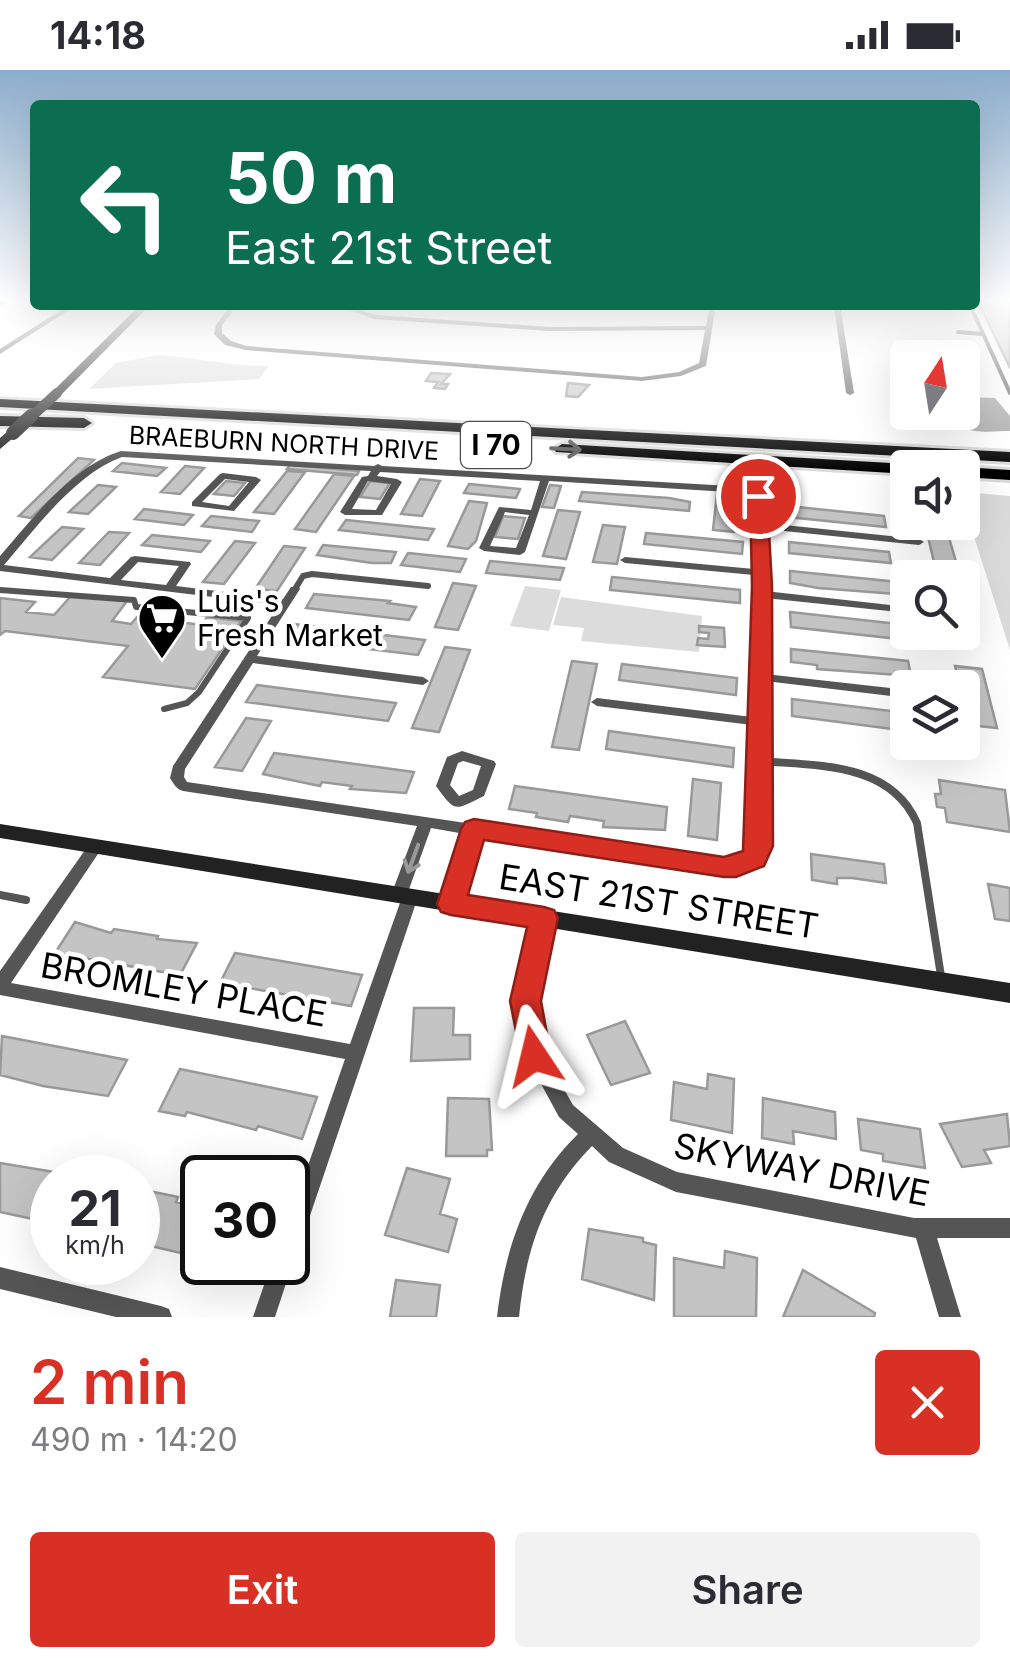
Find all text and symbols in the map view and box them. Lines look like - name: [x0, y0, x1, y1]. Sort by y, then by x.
- text: 14:18: [50, 12, 146, 58]
- text: 50 m: [225, 135, 397, 220]
- icon: left: [60, 140, 190, 270]
- text: East 21st Street: [225, 220, 552, 275]
- north arrow: [890, 340, 980, 430]
- map controls: [890, 340, 980, 760]
- street label: BRAEBURN NORTH DRIVE: [128, 420, 440, 466]
- road number: I 70: [461, 422, 531, 468]
- one-way arrow: [550, 440, 582, 459]
- button: sound: [890, 450, 980, 540]
- pin: [716, 454, 801, 539]
- icon: arrive: [731, 469, 786, 524]
- button: search: [890, 560, 980, 650]
- place label: Luis's Fresh Market: [197, 583, 383, 653]
- supermarket icon: Luis's Fresh Market: [136, 592, 188, 660]
- button: layers: [890, 670, 980, 760]
- one-way arrow: [403, 842, 421, 873]
- street label: EAST 21ST STREET: [496, 855, 822, 947]
- street label: BROMLEY PLACE: [38, 943, 330, 1035]
- position arrow: [482, 1004, 586, 1108]
- street label: SKYWAY DRIVE: [670, 1124, 934, 1214]
- speed limit sign: 30: [180, 1155, 310, 1285]
- text: 21: [68, 1178, 122, 1238]
- text: km/h: [65, 1230, 125, 1260]
- text: 2 min: [30, 1346, 189, 1418]
- button: close: [875, 1350, 980, 1455]
- text: 490 m · 14:20: [30, 1420, 238, 1459]
- button: Exit: [30, 1532, 495, 1647]
- button: Share: [515, 1532, 980, 1647]

